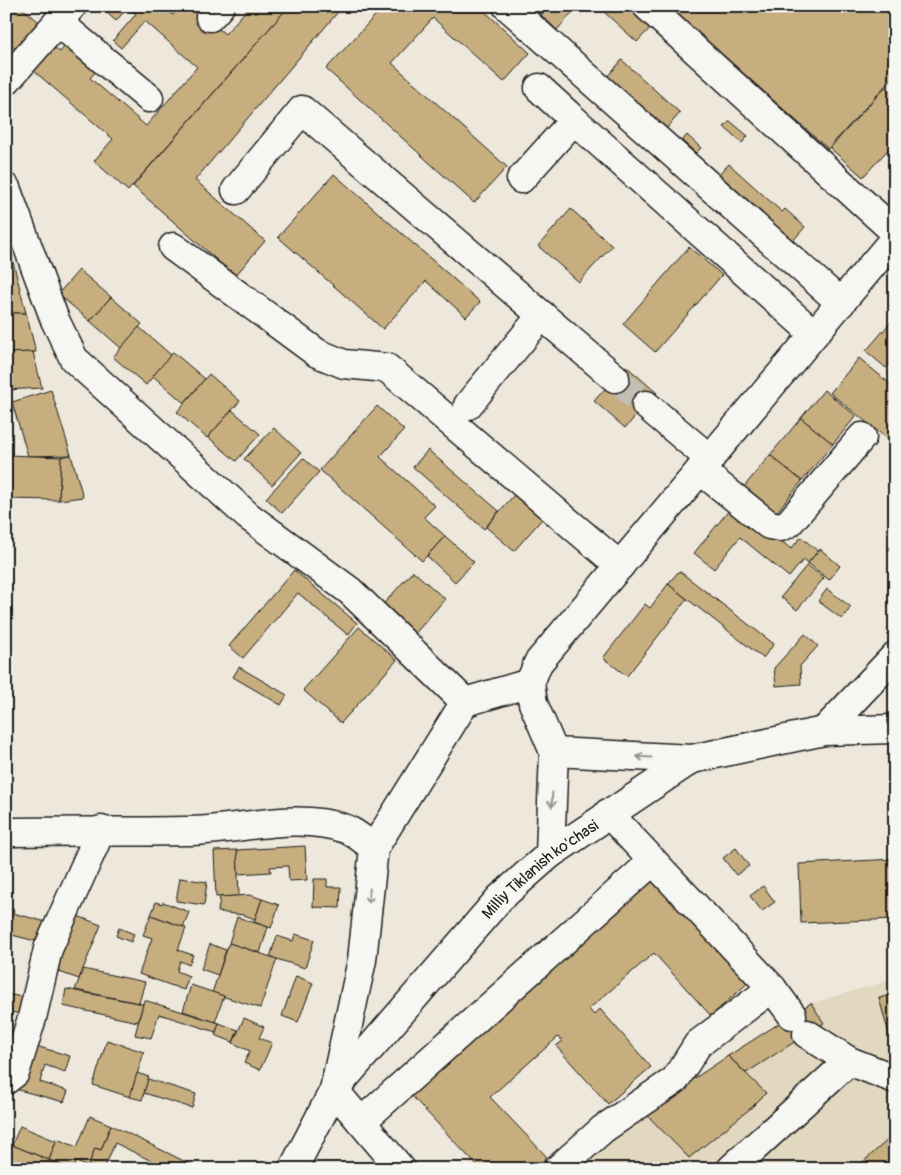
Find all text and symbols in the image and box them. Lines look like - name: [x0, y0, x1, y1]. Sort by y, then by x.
- one-way arrow: [636, 752, 652, 761]
- one-way arrow: [547, 792, 557, 808]
- street label: Milliy Tiklanish ko'chasi: [478, 816, 602, 923]
- one-way arrow: [364, 888, 374, 904]

